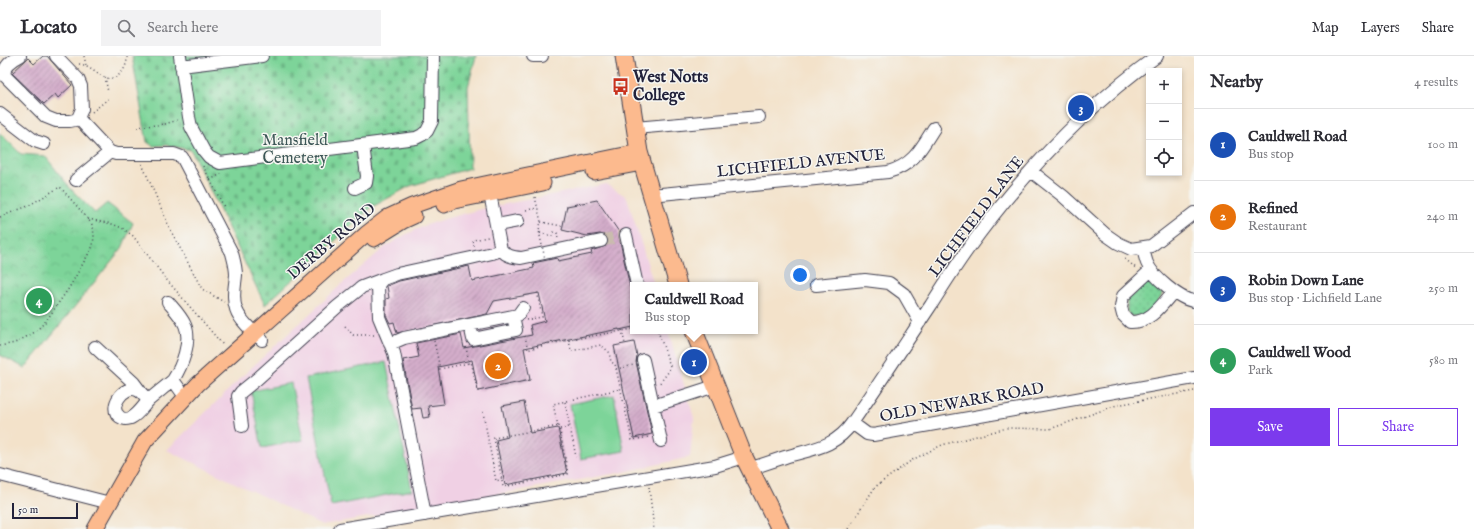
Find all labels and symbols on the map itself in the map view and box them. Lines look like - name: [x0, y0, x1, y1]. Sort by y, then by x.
- place label: West Notts College: [632, 68, 708, 106]
- bus stop icon: West Notts College: [610, 77, 630, 97]
- pin: 3: [1068, 93, 1094, 123]
- park label: Mansfield Cemetery: [262, 131, 328, 169]
- street label: LICHFIELD AVENUE: [716, 145, 886, 183]
- street label: LICHFIELD LANE: [925, 153, 1029, 281]
- street label: DERBY ROAD: [284, 199, 380, 285]
- your location: [790, 265, 810, 285]
- pin: 4: [26, 286, 52, 316]
- pin: 1: [681, 347, 707, 377]
- pin: 2: [485, 351, 511, 381]
- street label: OLD NEWARK ROAD: [878, 379, 1046, 427]
- scale bar: [12, 501, 78, 520]

